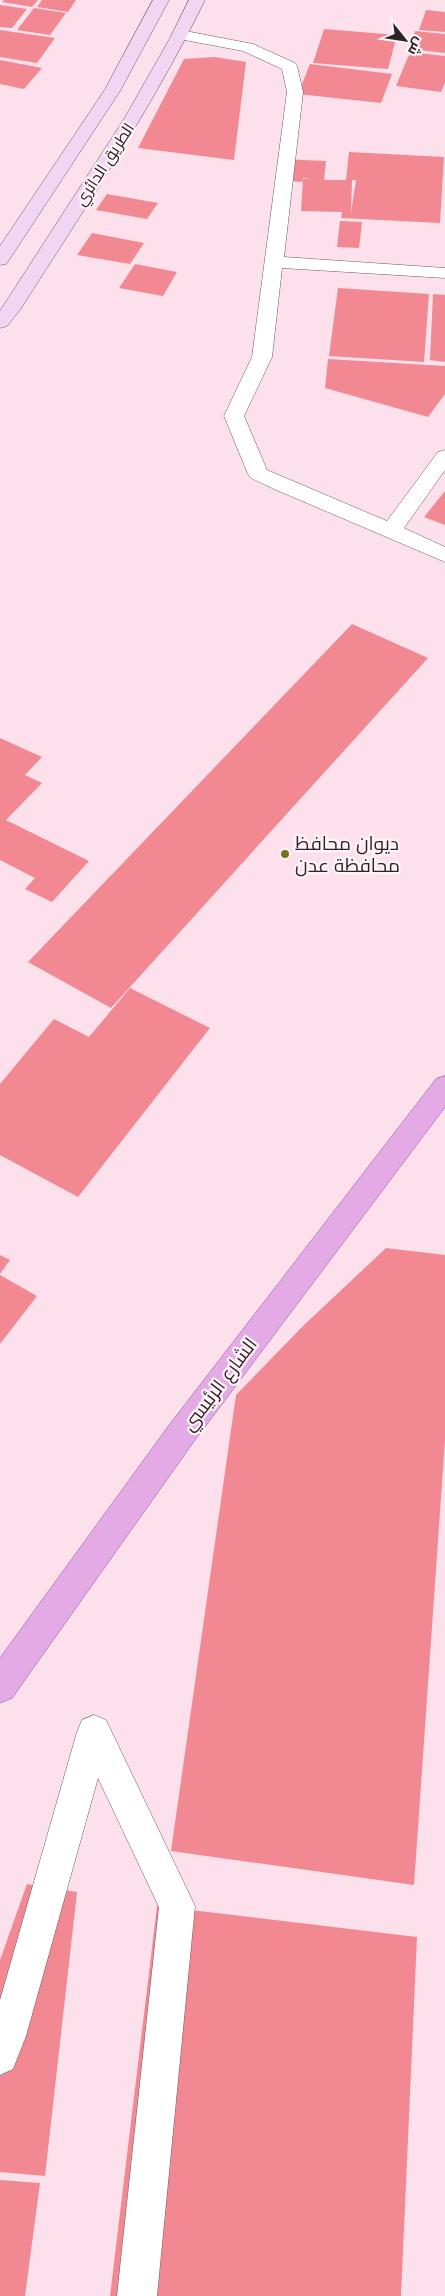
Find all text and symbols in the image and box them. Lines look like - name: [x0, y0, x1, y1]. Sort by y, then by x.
- north arrow: [380, 15, 430, 65]
- text: ش: [404, 34, 429, 59]
- street label: الطريق الدائري: [70, 119, 141, 211]
- place label: ديوان محافظ محافظة عدن: [295, 831, 400, 877]
- marker: ديوان محافظ محافظة عدن: [279, 848, 291, 860]
- street label: الشارع الرئيسي: [176, 1333, 264, 1437]

